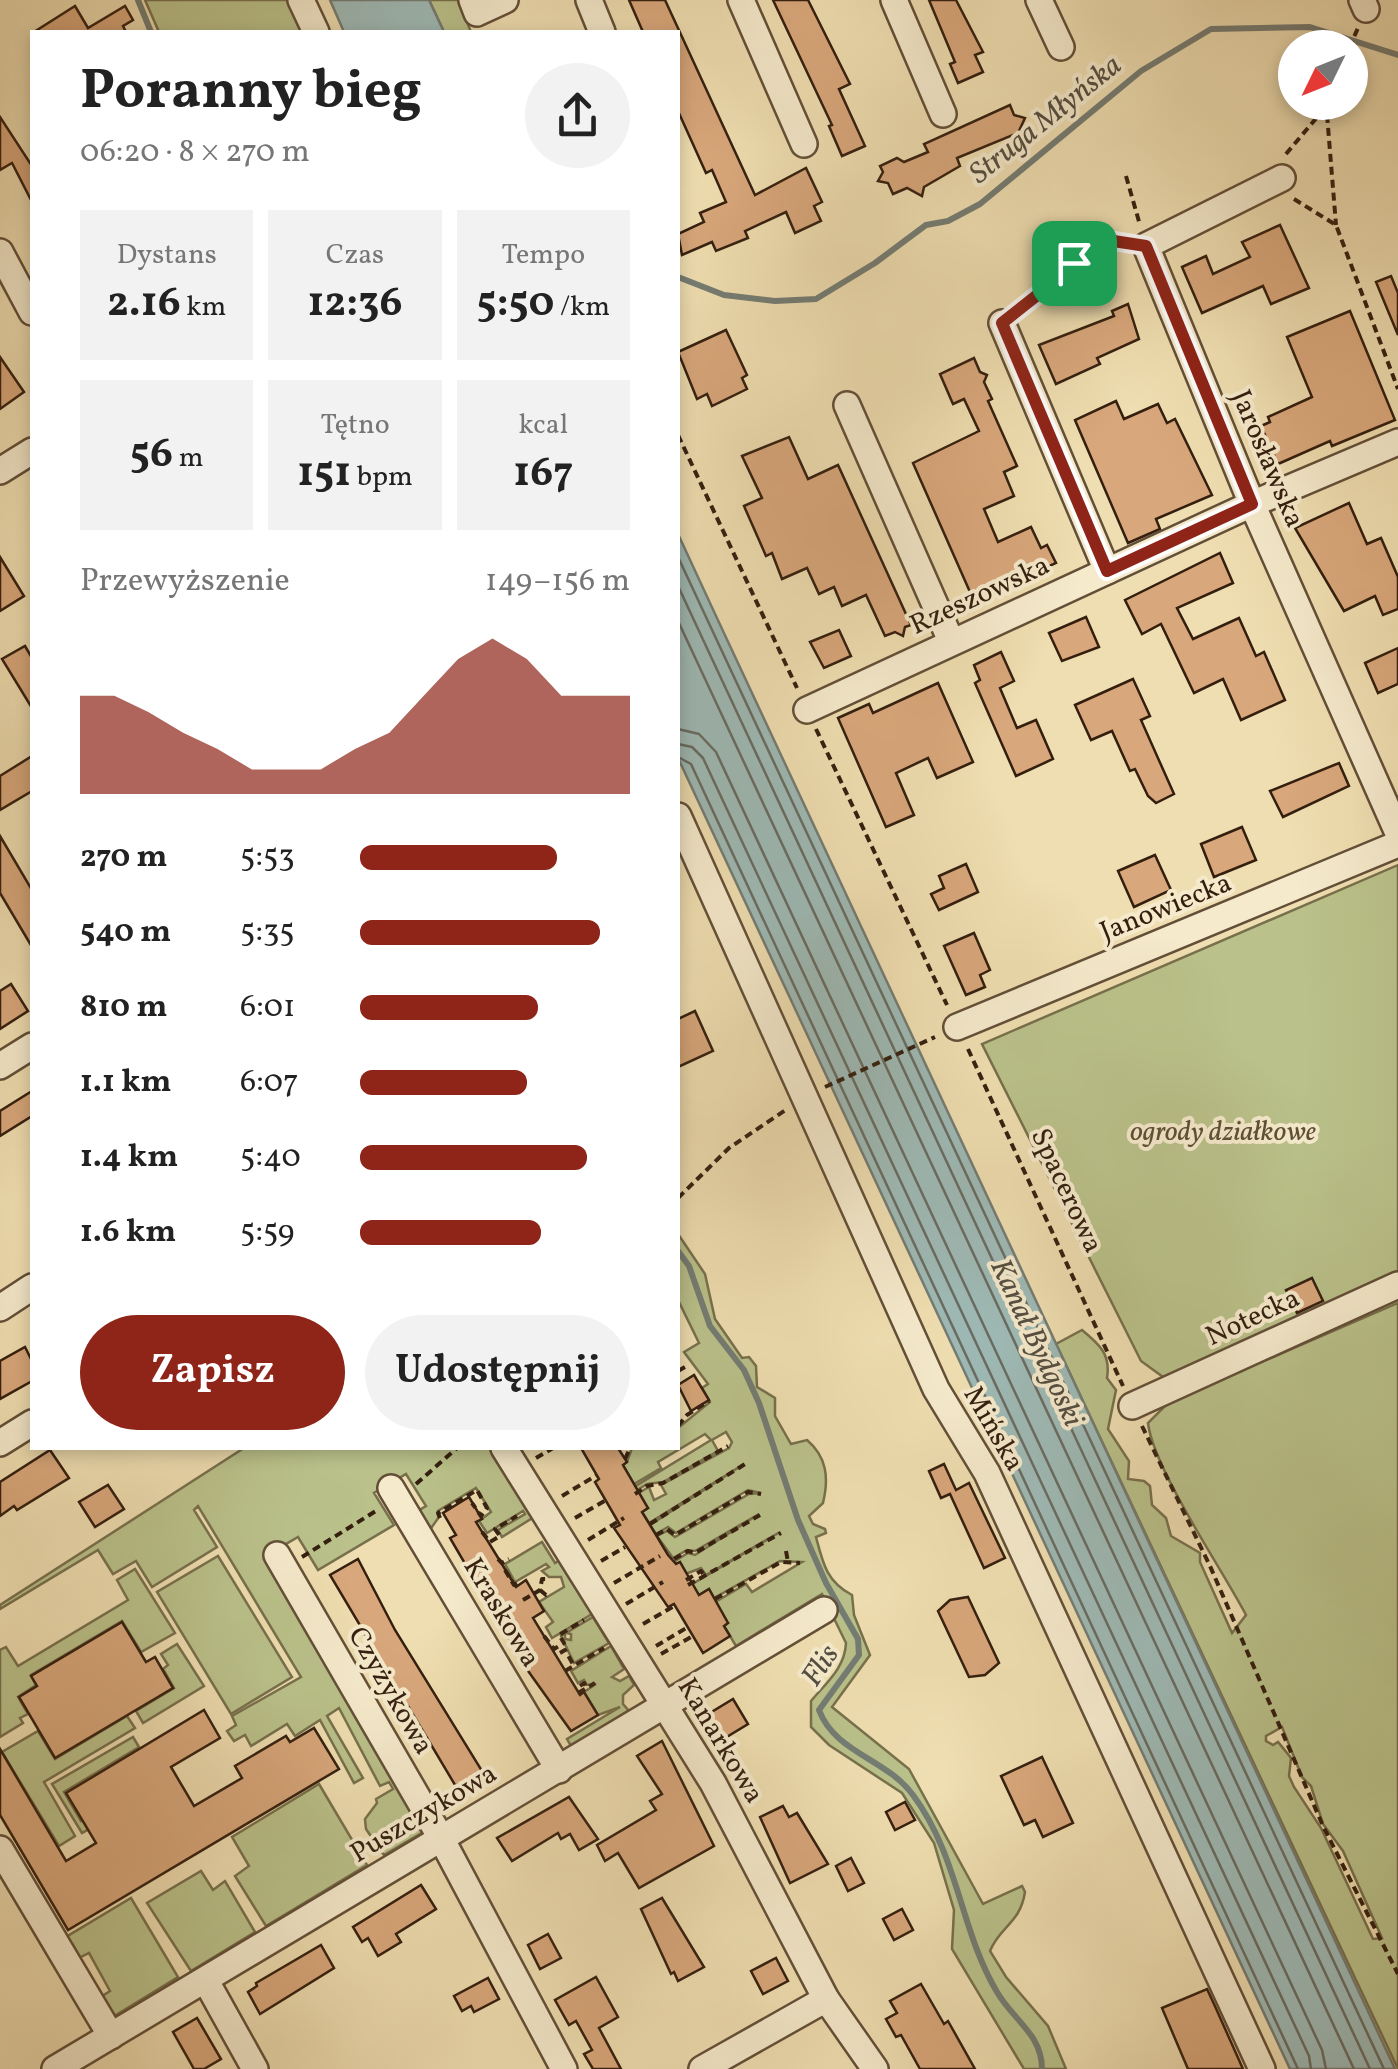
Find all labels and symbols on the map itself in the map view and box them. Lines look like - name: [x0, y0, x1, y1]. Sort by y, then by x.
- north arrow: [1278, 30, 1368, 120]
- water label: Struga Młyńska: [961, 45, 1131, 195]
- pin: [1032, 221, 1117, 306]
- street label: Jarosławska: [1221, 384, 1313, 534]
- street label: Rzeszowska: [904, 547, 1056, 645]
- street label: Janowiecka: [1094, 864, 1238, 952]
- park label: ogrody działkowe: [1130, 1113, 1316, 1152]
- street label: Spacerowa: [1020, 1122, 1112, 1260]
- water label: Kanał Bydgoski: [979, 1252, 1093, 1434]
- street label: Notecka: [1200, 1279, 1306, 1357]
- street label: Mińska: [953, 1379, 1033, 1479]
- street label: Kraskowa: [453, 1551, 549, 1675]
- street label: Czyżykowa: [338, 1620, 442, 1762]
- water label: Flis: [792, 1637, 850, 1695]
- street label: Kanarkowa: [667, 1671, 773, 1811]
- street label: Puszczykowa: [343, 1755, 505, 1873]

